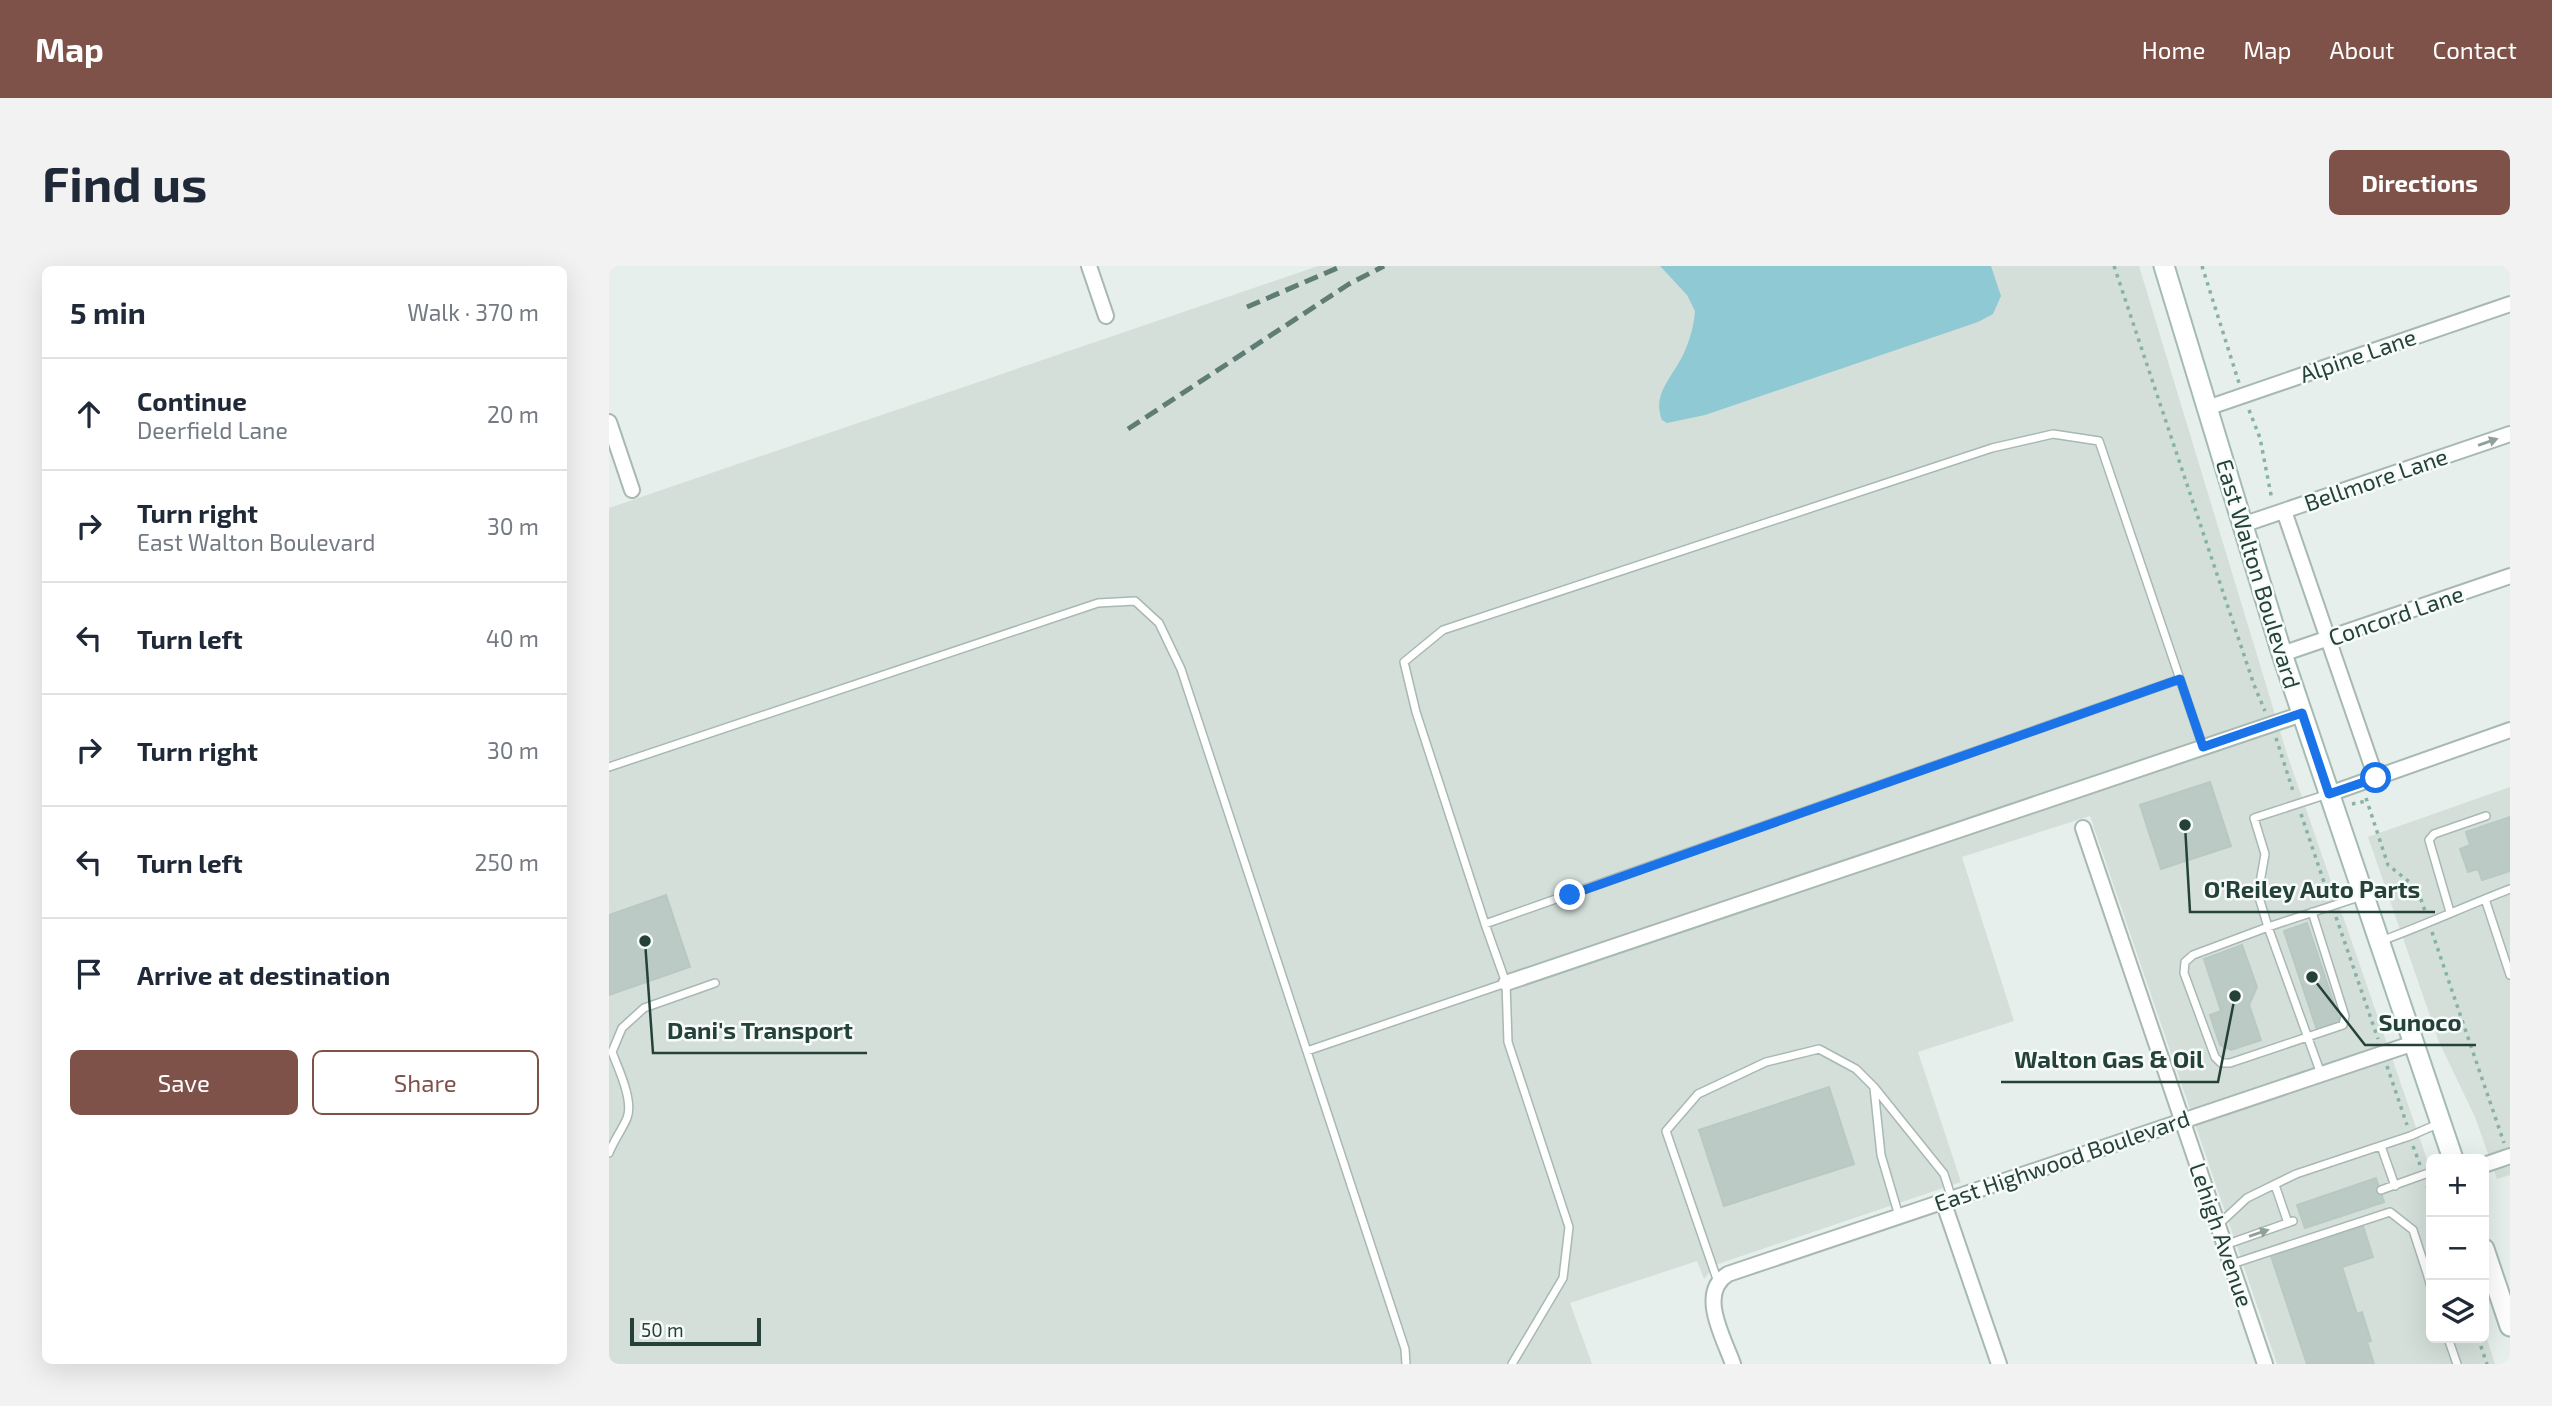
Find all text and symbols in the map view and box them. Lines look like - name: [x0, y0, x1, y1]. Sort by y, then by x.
- text: Map: [35, 29, 104, 69]
- text: Home: [2142, 35, 2205, 64]
- text: Map: [2243, 35, 2291, 64]
- text: About: [2329, 35, 2395, 64]
- text: Contact: [2433, 35, 2517, 64]
- button: Directions: [2329, 150, 2510, 215]
- text: Find us: [42, 153, 207, 212]
- text: 5 min: [70, 294, 146, 330]
- text: Walk · 370 m: [407, 298, 539, 326]
- street label: Alpine Lane: [2296, 322, 2420, 388]
- text: Continue: [137, 385, 247, 416]
- icon: ahead: [70, 395, 108, 433]
- text: 20 m: [487, 400, 539, 428]
- text: Deerfield Lane: [137, 416, 288, 444]
- one-way arrow: [2477, 436, 2498, 446]
- street label: Bellmore Lane: [2300, 441, 2451, 517]
- street label: East Walton Boulevard: [2211, 456, 2307, 692]
- text: Turn right: [137, 497, 258, 528]
- icon: right: [70, 507, 108, 545]
- text: 30 m: [487, 512, 539, 540]
- text: East Walton Boulevard: [137, 528, 375, 556]
- street label: Concord Lane: [2324, 579, 2467, 651]
- icon: left: [70, 619, 108, 657]
- text: Turn left: [137, 623, 243, 654]
- text: 40 m: [486, 624, 539, 652]
- icon: right: [70, 731, 108, 769]
- text: Turn right: [137, 735, 258, 766]
- text: 30 m: [487, 736, 539, 764]
- route start: [2360, 762, 2391, 793]
- icon: left: [70, 843, 108, 881]
- text: Turn left: [137, 847, 243, 878]
- text: 250 m: [475, 848, 539, 876]
- callout: O'Reiley Auto Parts: [2190, 867, 2435, 912]
- text: O'Reiley Auto Parts: [2204, 874, 2420, 903]
- route end: [1554, 879, 1585, 910]
- icon: arrive: [70, 955, 108, 993]
- text: Arrive at destination: [137, 959, 390, 990]
- callout: Sunoco: [2365, 1000, 2476, 1045]
- text: Sunoco: [2378, 1007, 2462, 1036]
- callout: Dani's Transport: [653, 1008, 867, 1053]
- text: Dani's Transport: [667, 1015, 853, 1044]
- callout: Walton Gas & Oil: [2001, 1037, 2218, 1082]
- text: Walton Gas & Oil: [2014, 1044, 2204, 1073]
- button: Save: [70, 1050, 298, 1115]
- button: Share: [312, 1050, 539, 1115]
- street label: East Highwood Boulevard: [1930, 1103, 2193, 1217]
- map controls: [2426, 1154, 2489, 1343]
- button: +: [2426, 1154, 2489, 1217]
- street label: Lehigh Avenue: [2184, 1159, 2260, 1311]
- button: −: [2426, 1217, 2489, 1280]
- one-way arrow: [2249, 1227, 2270, 1238]
- button: layers: [2426, 1280, 2489, 1343]
- scale bar: [630, 1315, 761, 1347]
- text: 50 m: [641, 1318, 684, 1341]

